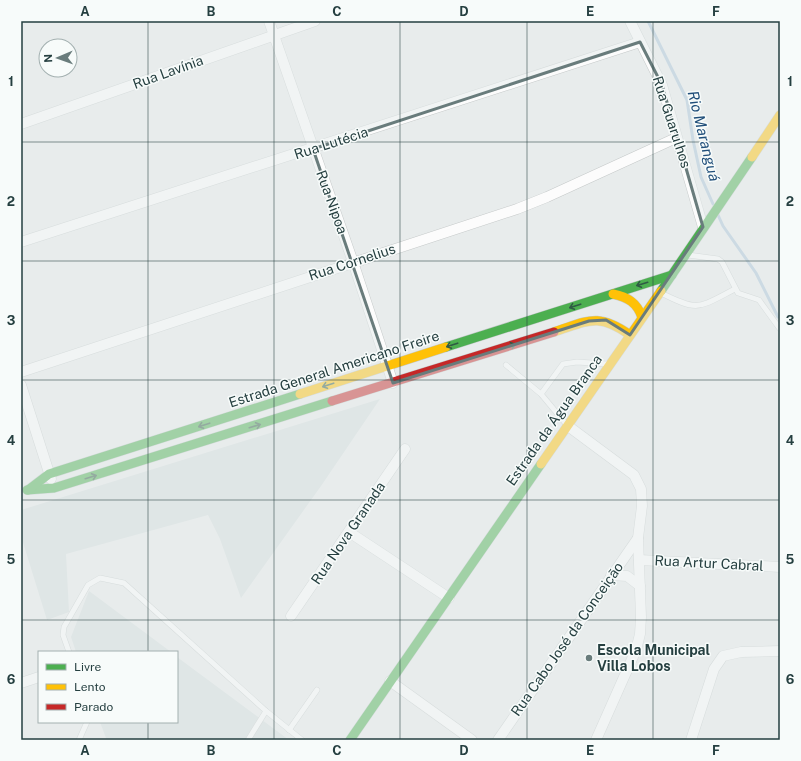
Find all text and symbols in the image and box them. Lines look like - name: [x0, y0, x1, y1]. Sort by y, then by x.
- text: A: [80, 4, 90, 19]
- text: B: [207, 4, 216, 19]
- text: C: [332, 4, 342, 19]
- text: D: [459, 4, 469, 19]
- text: E: [586, 4, 594, 19]
- text: F: [712, 4, 720, 19]
- north arrow: [38, 38, 78, 78]
- street label: Rua Lavínia: [131, 52, 205, 92]
- text: N: [42, 54, 54, 63]
- text: 1: [8, 74, 14, 89]
- street label: Rua Guarulhos: [650, 74, 694, 170]
- text: 1: [787, 74, 793, 89]
- water label: Rio Maranguá: [685, 89, 723, 183]
- street label: Rua Lutécia: [292, 124, 370, 162]
- street label: Rua Nipoa: [313, 168, 351, 236]
- text: 2: [7, 194, 15, 209]
- text: 2: [786, 194, 794, 209]
- street label: Rua Cornelius: [306, 240, 398, 284]
- one-way arrow: [637, 281, 649, 289]
- one-way arrow: [569, 303, 582, 310]
- text: 3: [7, 313, 16, 328]
- text: 3: [786, 313, 795, 328]
- street label: Estrada General Americano Freire: [227, 327, 441, 411]
- one-way arrow: [446, 342, 458, 350]
- one-way arrow: [503, 342, 516, 349]
- street label: Estrada da Água Branca: [502, 351, 605, 488]
- one-way arrow: [322, 382, 335, 389]
- one-way arrow: [198, 422, 211, 429]
- one-way arrow: [248, 422, 261, 429]
- text: 4: [7, 433, 16, 448]
- text: 4: [786, 433, 795, 448]
- one-way arrow: [84, 473, 97, 480]
- street label: Rua Nova Granada: [308, 479, 388, 587]
- text: 5: [7, 552, 16, 567]
- street label: Rua Artur Cabral: [654, 552, 764, 574]
- text: 5: [786, 552, 795, 567]
- street label: Rua Cabo José da Conceição: [508, 559, 626, 719]
- place label: Escola Municipal Villa Lobos: [597, 642, 711, 674]
- legend: [38, 651, 178, 723]
- marker: Escola Municipal Villa Lobos: [584, 653, 594, 663]
- text: Livre: [74, 660, 102, 674]
- text: 6: [7, 672, 16, 687]
- text: 6: [786, 672, 795, 687]
- text: Lento: [74, 680, 106, 694]
- text: Parado: [74, 700, 113, 714]
- text: A: [80, 743, 90, 758]
- text: B: [207, 743, 216, 758]
- text: C: [332, 743, 342, 758]
- text: D: [459, 743, 469, 758]
- text: E: [586, 743, 594, 758]
- text: F: [712, 743, 720, 758]

